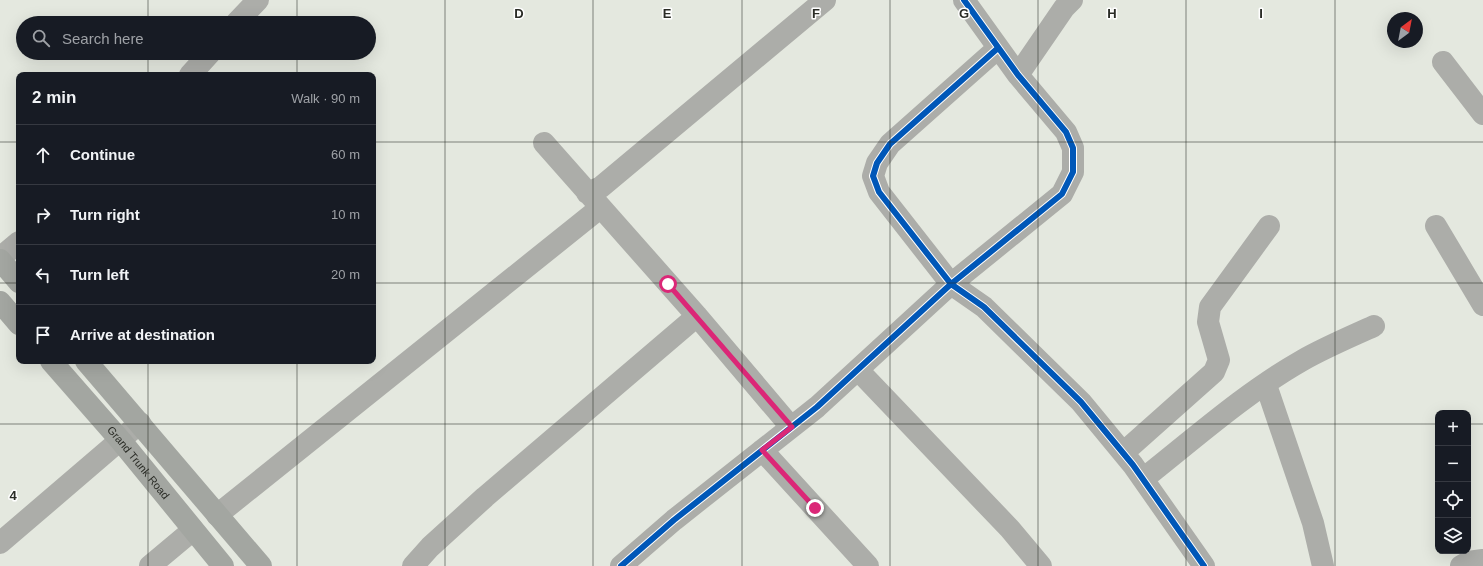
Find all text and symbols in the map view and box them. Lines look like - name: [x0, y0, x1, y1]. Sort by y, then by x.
- text: D: [514, 6, 524, 21]
- text: E: [663, 6, 672, 21]
- text: F: [812, 6, 820, 21]
- text: G: [959, 6, 969, 21]
- text: H: [1107, 6, 1117, 21]
- text: I: [1259, 6, 1263, 21]
- north arrow: [1387, 12, 1423, 48]
- search box: [16, 16, 376, 60]
- icon: search: [30, 27, 52, 49]
- text: Search here: [62, 30, 144, 47]
- text: 2 min: [32, 88, 76, 107]
- text: Walk · 90 m: [291, 91, 360, 106]
- icon: ahead: [32, 144, 54, 166]
- text: Continue: [70, 146, 135, 163]
- text: 60 m: [331, 147, 360, 162]
- icon: right: [32, 204, 54, 226]
- text: Turn right: [70, 206, 140, 223]
- text: 10 m: [331, 207, 360, 222]
- icon: left: [32, 264, 54, 286]
- text: Turn left: [70, 266, 129, 283]
- text: 20 m: [331, 267, 360, 282]
- route start: [659, 275, 677, 293]
- icon: arrive: [32, 324, 54, 346]
- text: Arrive at destination: [70, 326, 215, 343]
- map controls: [1435, 410, 1471, 554]
- button: +: [1435, 410, 1471, 446]
- street label: Grand Trunk Road: [105, 424, 172, 501]
- button: −: [1435, 446, 1471, 482]
- button: locate: [1435, 482, 1471, 518]
- text: 4: [9, 488, 17, 503]
- route end: [806, 499, 824, 517]
- button: layers: [1435, 518, 1471, 554]

